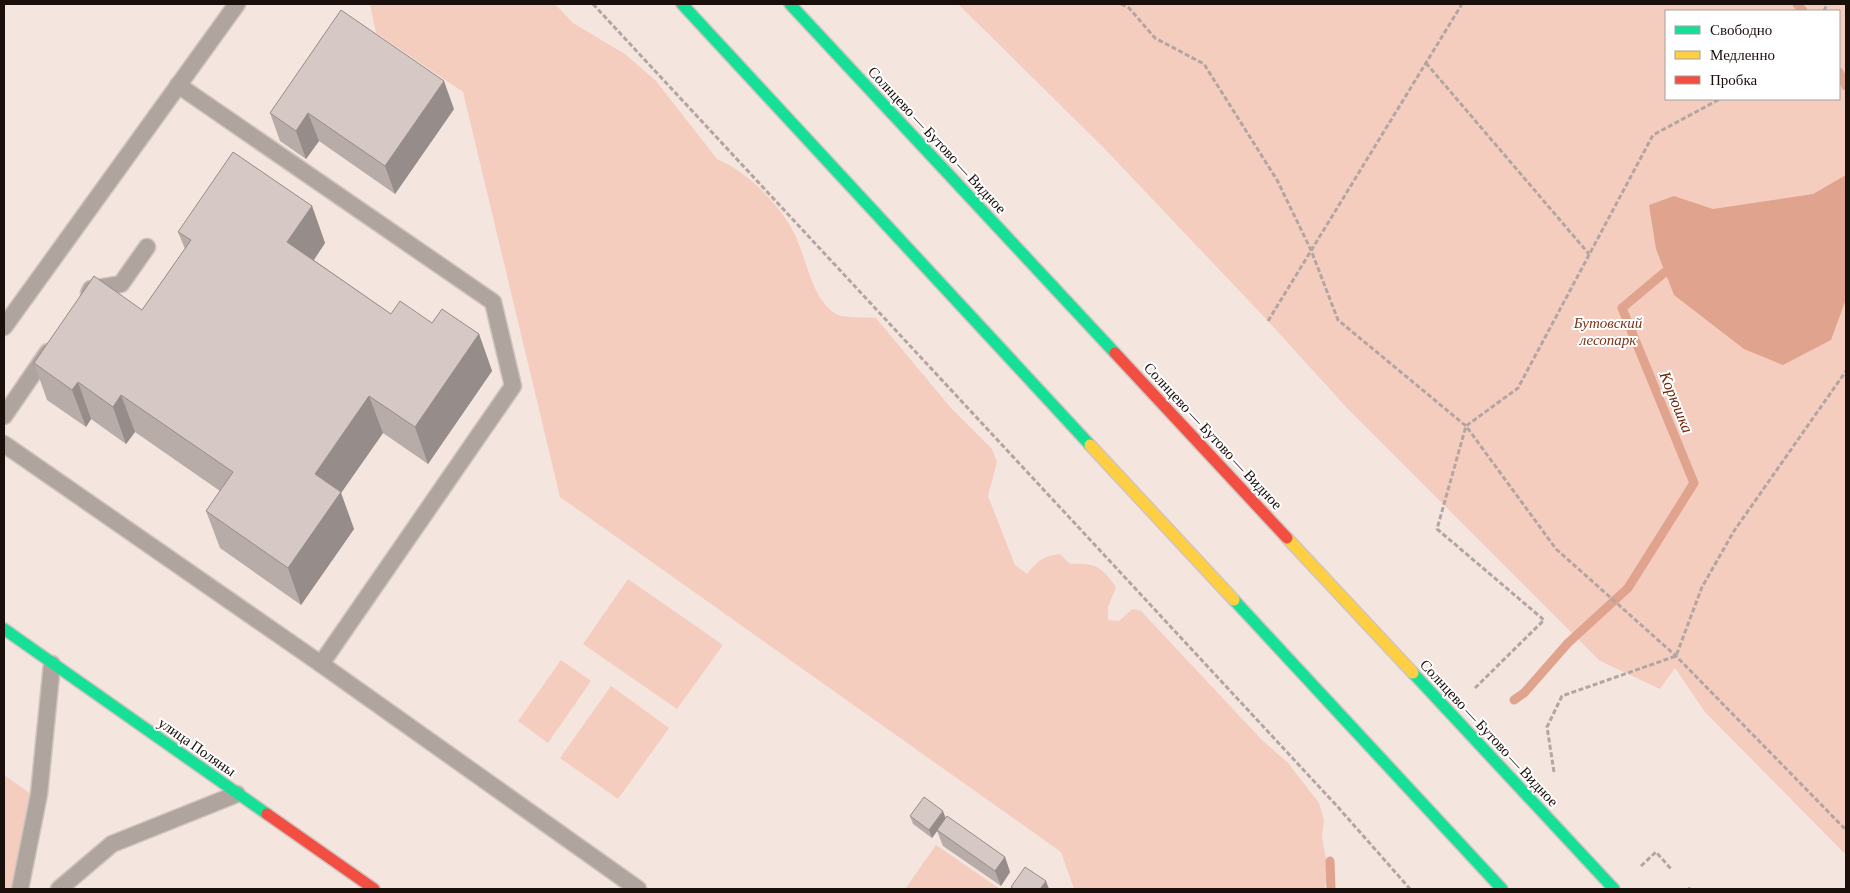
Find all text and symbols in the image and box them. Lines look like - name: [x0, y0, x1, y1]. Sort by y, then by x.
- legend: [1665, 10, 1840, 100]
- text: Свободно: [1710, 22, 1772, 38]
- text: Медленно: [1710, 47, 1775, 63]
- street label: Солнцево — Бутово — Видное: [865, 63, 1009, 217]
- text: Пробка: [1710, 72, 1758, 88]
- park label: Бутовский лесопарк: [1573, 315, 1643, 348]
- street label: Солнцево — Бутово — Видное: [1141, 359, 1285, 513]
- water label: Корюшка: [1655, 368, 1696, 436]
- street label: Солнцево — Бутово — Видное: [1417, 656, 1561, 810]
- street label: улица Поляны: [155, 714, 239, 780]

